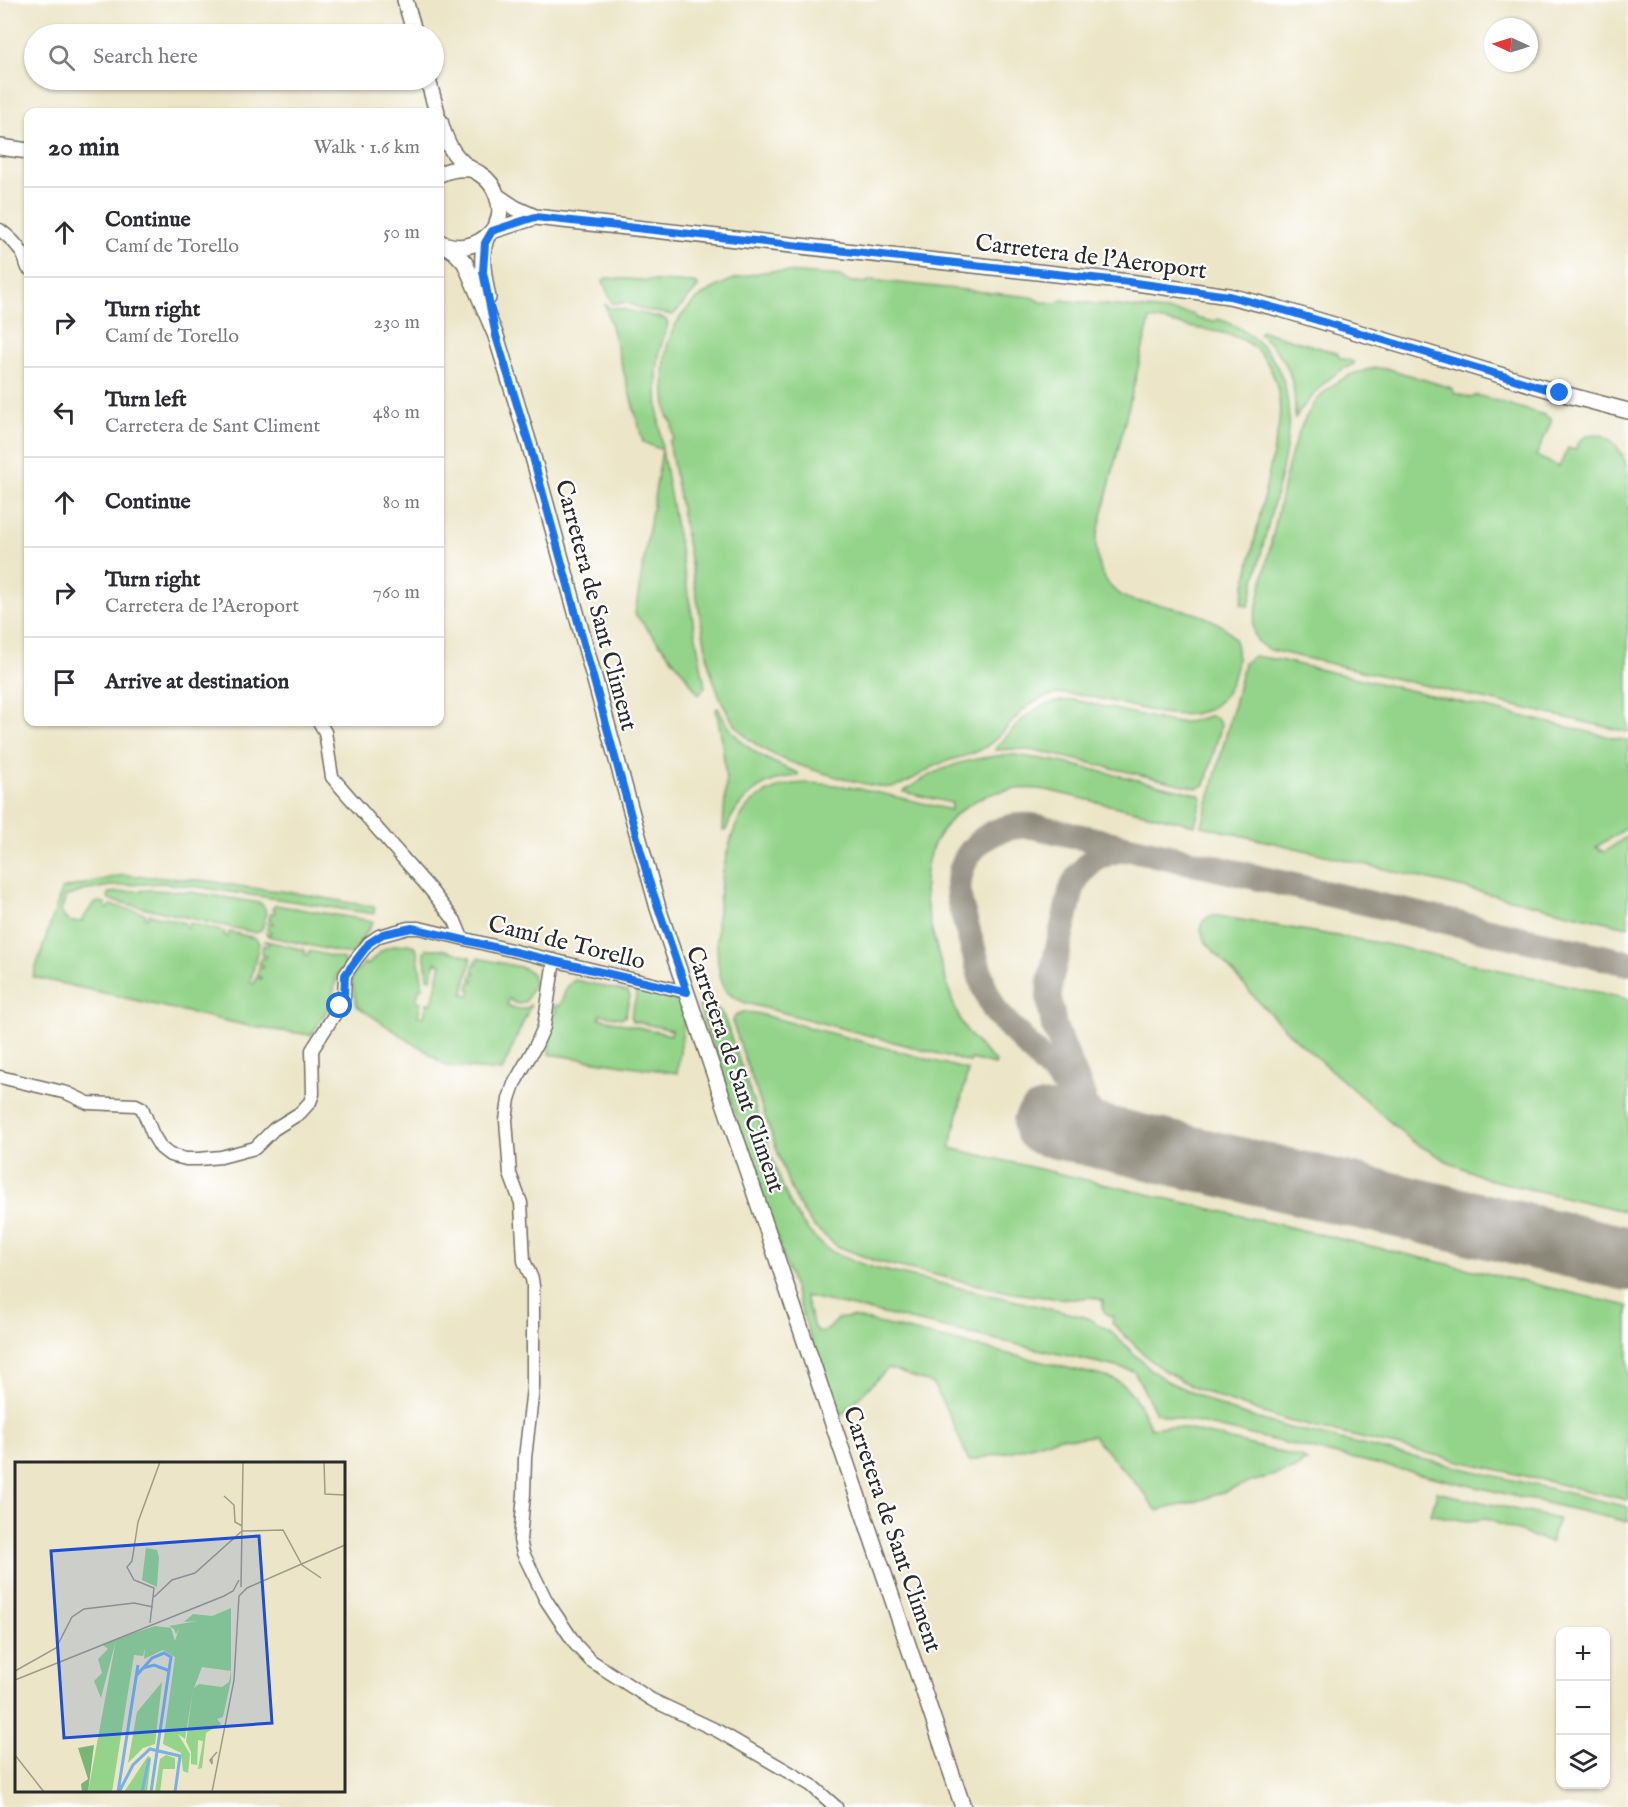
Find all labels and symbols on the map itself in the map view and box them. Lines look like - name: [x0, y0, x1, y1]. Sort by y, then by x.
- north arrow: [1484, 18, 1538, 72]
- street label: Carretera de l'Aeroport: [973, 228, 1208, 287]
- route end: [1546, 379, 1572, 405]
- street label: Carretera de Sant Climent: [547, 477, 644, 734]
- street label: Camí de Torello: [485, 909, 648, 978]
- street label: Carretera de Sant Climent: [678, 942, 791, 1197]
- route start: [326, 992, 352, 1018]
- street label: Carretera de Sant Climent: [835, 1402, 948, 1657]
- inset map: [15, 1462, 345, 1792]

